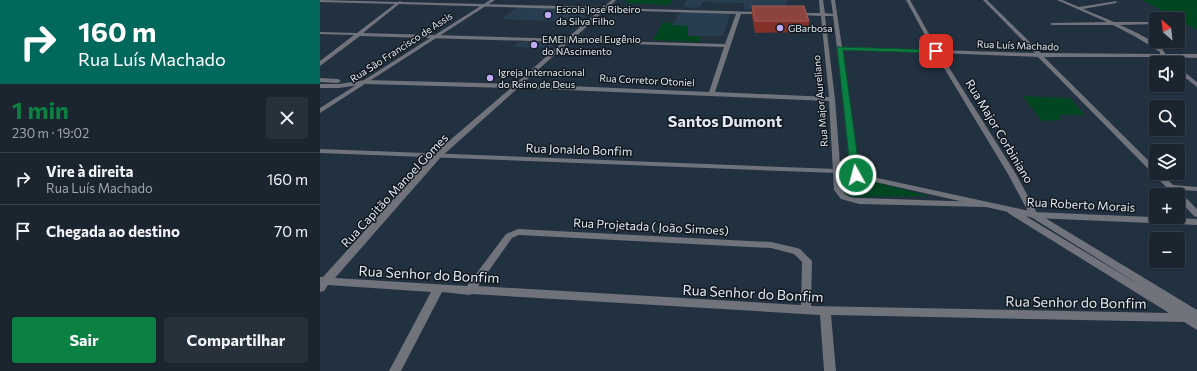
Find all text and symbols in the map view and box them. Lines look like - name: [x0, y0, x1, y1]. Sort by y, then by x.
- place label: Escola José Ribeiro da Silva Filho: [556, 3, 640, 27]
- street label: Rua São Francisco de Assis: [348, 9, 455, 85]
- marker: Escola José Ribeiro da Silva Filho: [543, 10, 553, 20]
- north arrow: [1149, 12, 1185, 48]
- map controls: [1149, 12, 1185, 268]
- text: 160 m: [78, 14, 156, 48]
- icon: right: [12, 16, 64, 68]
- place label: GBarbosa: [788, 22, 833, 34]
- marker: GBarbosa: [775, 23, 785, 33]
- place label: EMEI Manoel Eugênio do NAscimento: [542, 33, 641, 57]
- pin: [919, 34, 953, 68]
- street label: Rua Luís Machado: [977, 38, 1059, 52]
- marker: EMEI Manoel Eugênio do NAscimento: [529, 40, 539, 50]
- icon: arrive: [925, 40, 947, 62]
- text: Rua Luís Machado: [78, 48, 226, 70]
- street label: Rua Major Aureliano: [810, 55, 830, 147]
- button: sound: [1149, 56, 1185, 92]
- place label: Igreja Internacional do Reino de Deus: [498, 66, 585, 90]
- street label: Rua Corretor Otoniel: [599, 72, 695, 88]
- marker: Igreja Internacional do Reino de Deus: [485, 73, 495, 83]
- street label: Rua Major Corbiniano: [963, 76, 1037, 186]
- text: 1 min: [12, 95, 69, 124]
- button: close: [266, 97, 308, 139]
- button: search: [1149, 100, 1185, 136]
- district label: Santos Dumont: [668, 111, 782, 130]
- text: 230 m · 19:02: [12, 125, 89, 141]
- street label: Rua Capitão Manoel Gomes: [338, 130, 450, 250]
- street label: Rua Jonaldo Bonfim: [525, 140, 633, 159]
- button: layers: [1149, 144, 1185, 180]
- position arrow: [835, 154, 877, 196]
- text: Vire à direita: [46, 162, 134, 180]
- icon: right: [12, 168, 34, 190]
- text: 160 m: [267, 170, 308, 188]
- text: Rua Luís Machado: [46, 180, 153, 196]
- button: +: [1149, 188, 1185, 224]
- street label: Rua Roberto Morais: [1026, 194, 1136, 214]
- street label: Rua Projetada ( João Simoes): [573, 215, 729, 238]
- icon: arrive: [12, 220, 34, 242]
- text: Chegada ao destino: [46, 222, 180, 240]
- text: 70 m: [274, 222, 308, 240]
- button: −: [1149, 232, 1185, 268]
- street label: Rua Senhor do Bonfim: [358, 262, 500, 286]
- street label: Rua Senhor do Bonfim: [682, 281, 824, 305]
- street label: Rua Senhor do Bonfim: [1005, 292, 1147, 312]
- button: Sair: [12, 317, 156, 363]
- button: Compartilhar: [164, 317, 308, 363]

